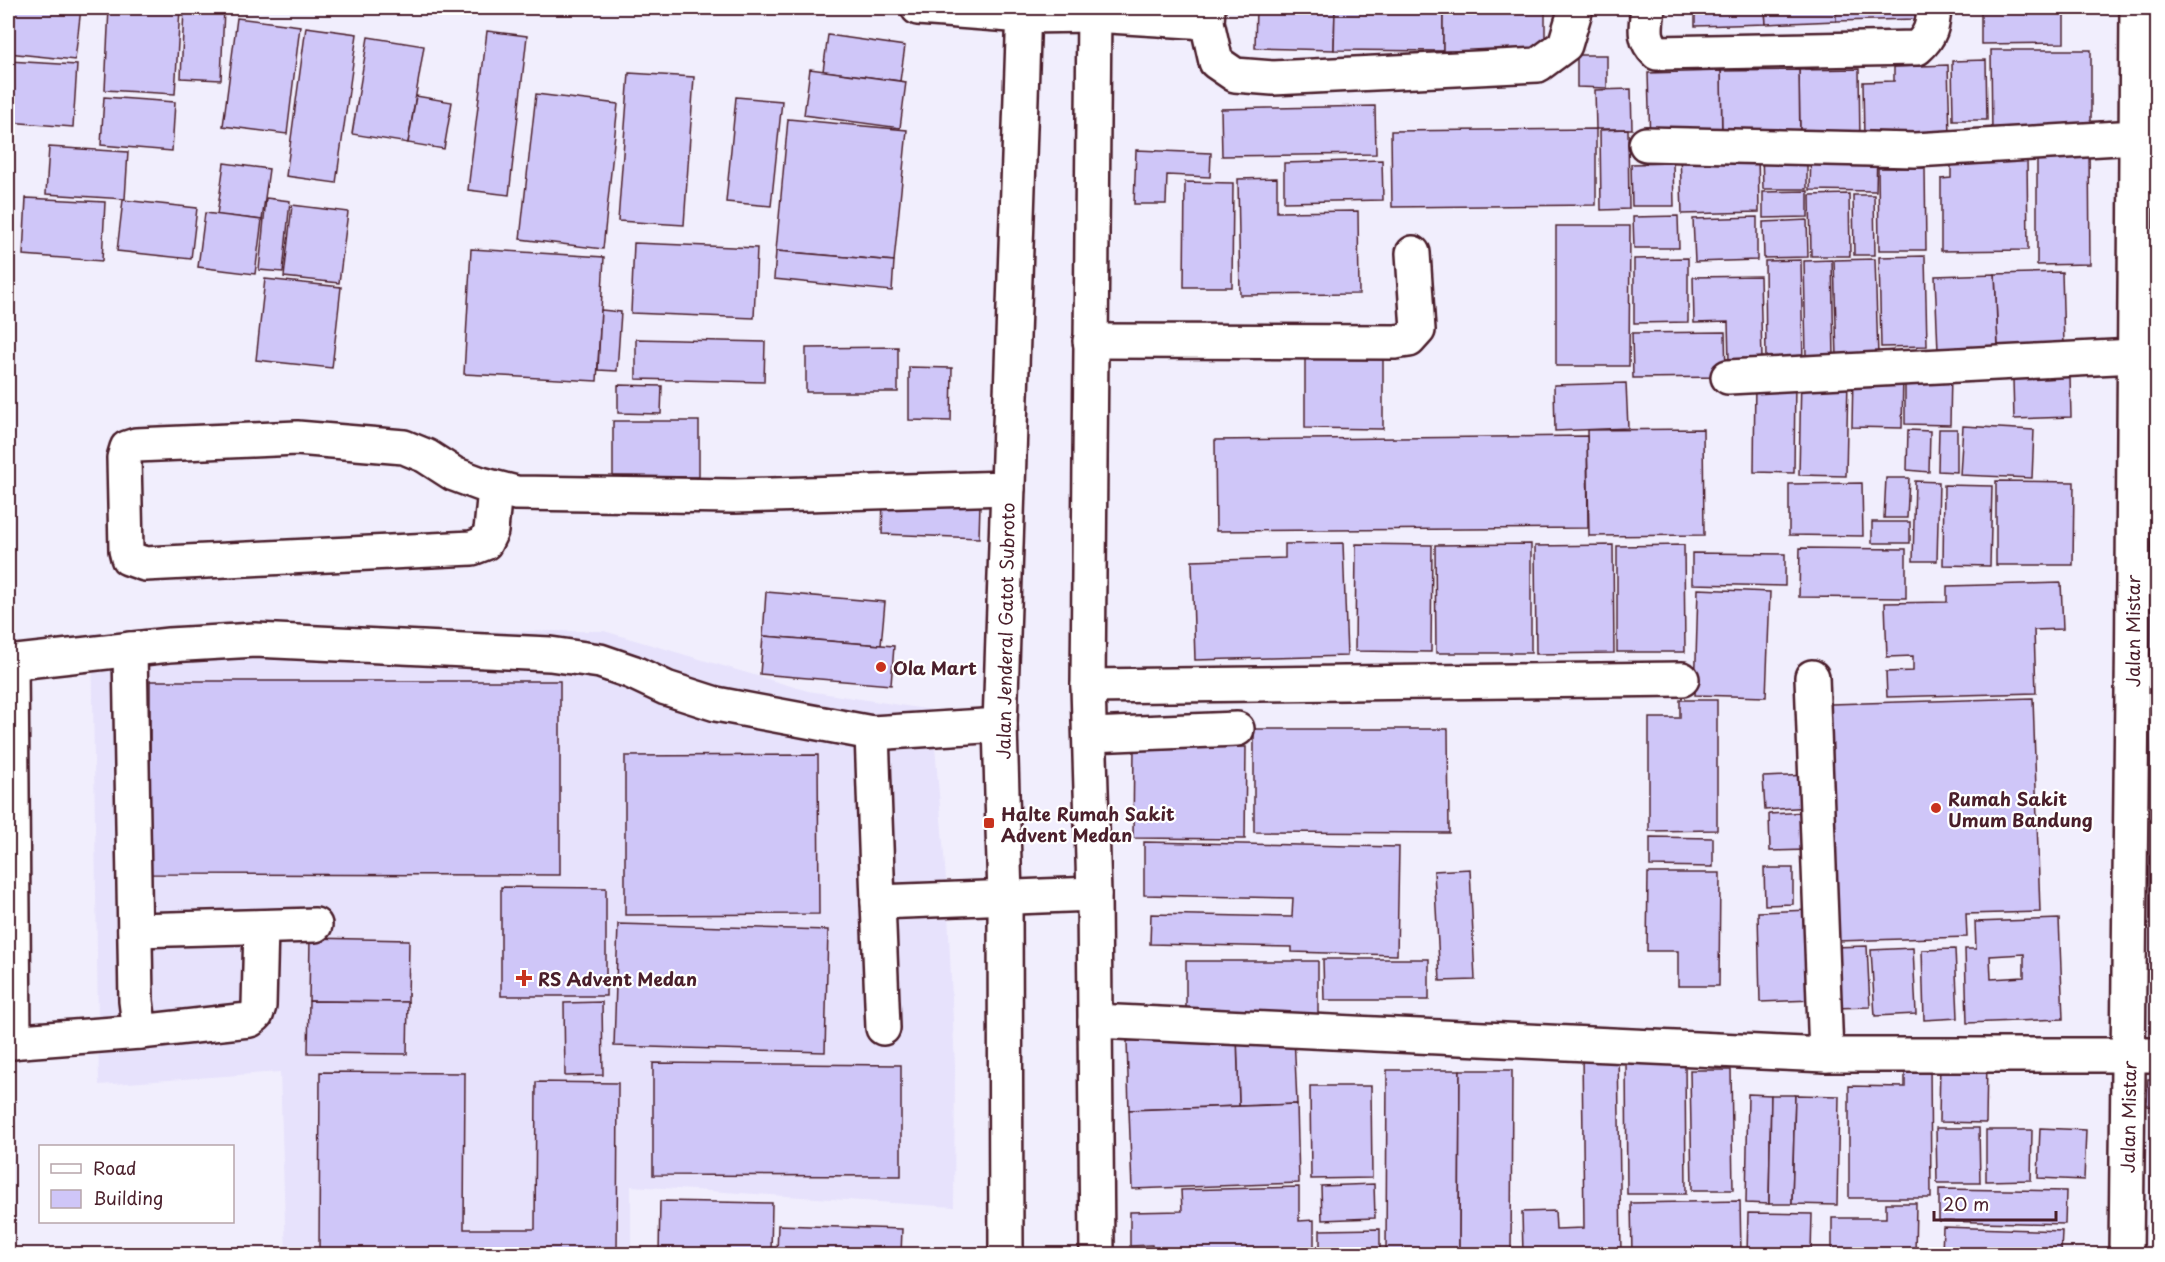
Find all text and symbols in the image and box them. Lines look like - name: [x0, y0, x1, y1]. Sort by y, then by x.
- street label: Jalan Jenderal Gatot Subroto: [989, 502, 1021, 760]
- street label: Jalan Mistar: [2119, 575, 2146, 687]
- place label: Ola Mart: [893, 654, 977, 681]
- marker: Ola Mart: [874, 660, 888, 674]
- place label: Rumah Sakit Umum Bandung: [1948, 785, 2093, 833]
- place label: Halte Rumah Sakit Advent Medan: [1001, 800, 1175, 848]
- marker: Rumah Sakit Umum Bandung: [1929, 801, 1943, 815]
- marker: Halte Rumah Sakit Advent Medan: [982, 816, 996, 830]
- place label: RS Advent Medan: [538, 965, 697, 992]
- marker: RS Advent Medan: [515, 969, 533, 987]
- street label: Jalan Mistar: [2114, 1060, 2142, 1173]
- legend: [39, 1145, 234, 1223]
- text: Road: [93, 1154, 137, 1181]
- text: Building: [93, 1184, 163, 1211]
- scale bar: [1934, 1184, 2056, 1222]
- text: 20 m: [1943, 1190, 1989, 1217]

